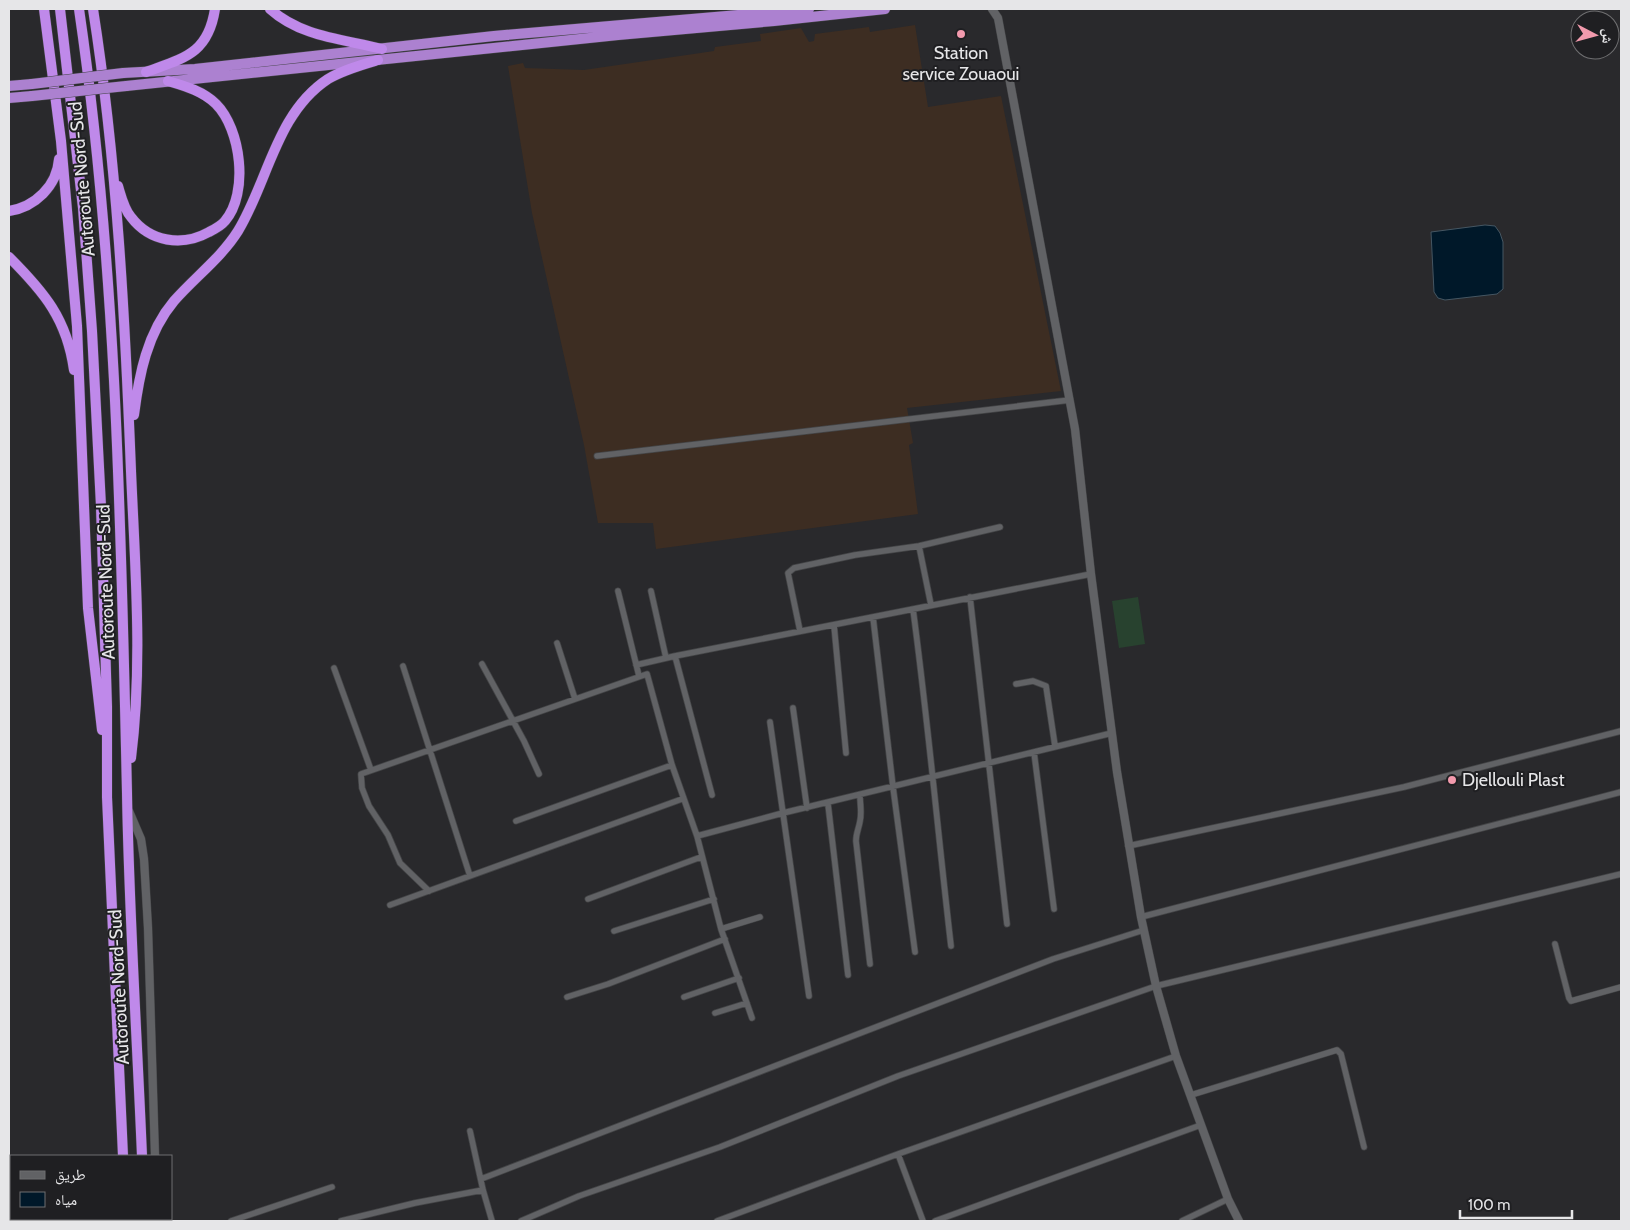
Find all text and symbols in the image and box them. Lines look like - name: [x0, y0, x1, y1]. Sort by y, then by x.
- north arrow: [1570, 10, 1620, 60]
- marker: Station service Zouaoui: [955, 28, 967, 40]
- text: ش: [1598, 28, 1618, 45]
- place label: Station service Zouaoui: [903, 42, 1019, 85]
- street label: Autoroute Nord-Sud: [64, 101, 100, 257]
- street label: Autoroute Nord-Sud: [92, 504, 120, 660]
- place label: Djellouli Plast: [1462, 769, 1564, 791]
- marker: Djellouli Plast: [1446, 774, 1458, 786]
- street label: Autoroute Nord-Sud: [104, 909, 134, 1065]
- legend: [10, 1155, 172, 1220]
- text: طريق: [55, 1166, 86, 1185]
- scale bar: [1460, 1188, 1572, 1220]
- text: مياه: [55, 1191, 77, 1209]
- text: 100 m: [1468, 1196, 1510, 1214]

